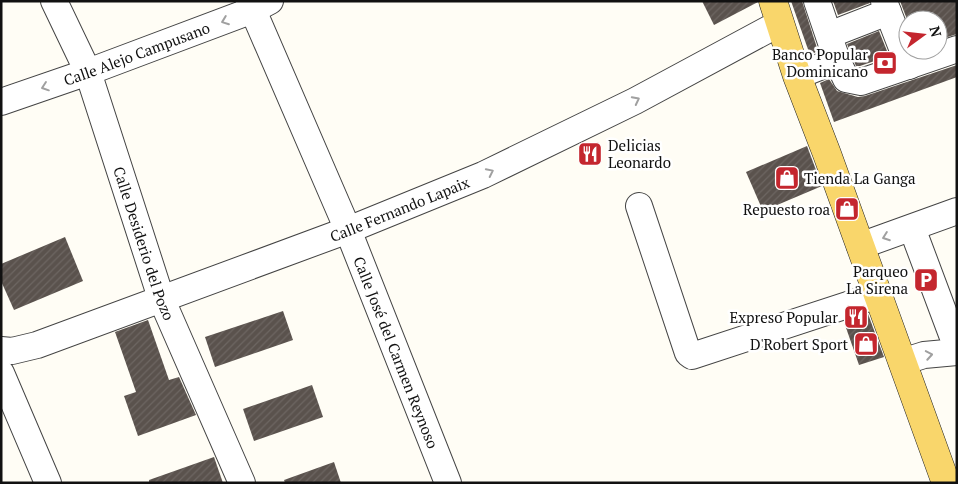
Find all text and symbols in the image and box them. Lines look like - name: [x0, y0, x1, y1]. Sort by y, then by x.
- north arrow: [898, 10, 948, 60]
- one-way arrow: [221, 14, 230, 25]
- street label: Calle Alejo Campusano: [61, 17, 212, 90]
- text: N: [925, 24, 947, 39]
- place label: Banco Popular Dominicano: [772, 44, 868, 81]
- bank icon: Banco Popular Dominicano: [872, 50, 898, 76]
- one-way arrow: [41, 81, 49, 91]
- one-way arrow: [631, 96, 640, 106]
- place label: Delicias Leonardo: [608, 135, 671, 172]
- restaurant icon: Delicias Leonardo: [577, 141, 603, 167]
- street label: Calle Desiderio del Pozo: [109, 164, 179, 323]
- shop icon: Tienda La Ganga: [774, 165, 800, 191]
- one-way arrow: [485, 167, 494, 178]
- place label: Tienda La Ganga: [804, 168, 916, 188]
- street label: Calle Fernando Lapaix: [327, 172, 472, 246]
- shop icon: Repuesto roa: [834, 196, 860, 222]
- place label: Repuesto roa: [743, 199, 830, 219]
- one-way arrow: [882, 231, 891, 241]
- street label: Calle José del Carmen Reynoso: [349, 253, 443, 451]
- place label: Parqueo La Sirena: [846, 261, 908, 298]
- parking icon: Parqueo La Sirena: [913, 267, 939, 293]
- restaurant icon: Expreso Popular: [843, 304, 869, 330]
- place label: Expreso Popular: [730, 307, 838, 327]
- shop icon: D'Robert Sport: [853, 331, 879, 357]
- place label: D'Robert Sport: [750, 334, 848, 354]
- one-way arrow: [925, 350, 933, 360]

